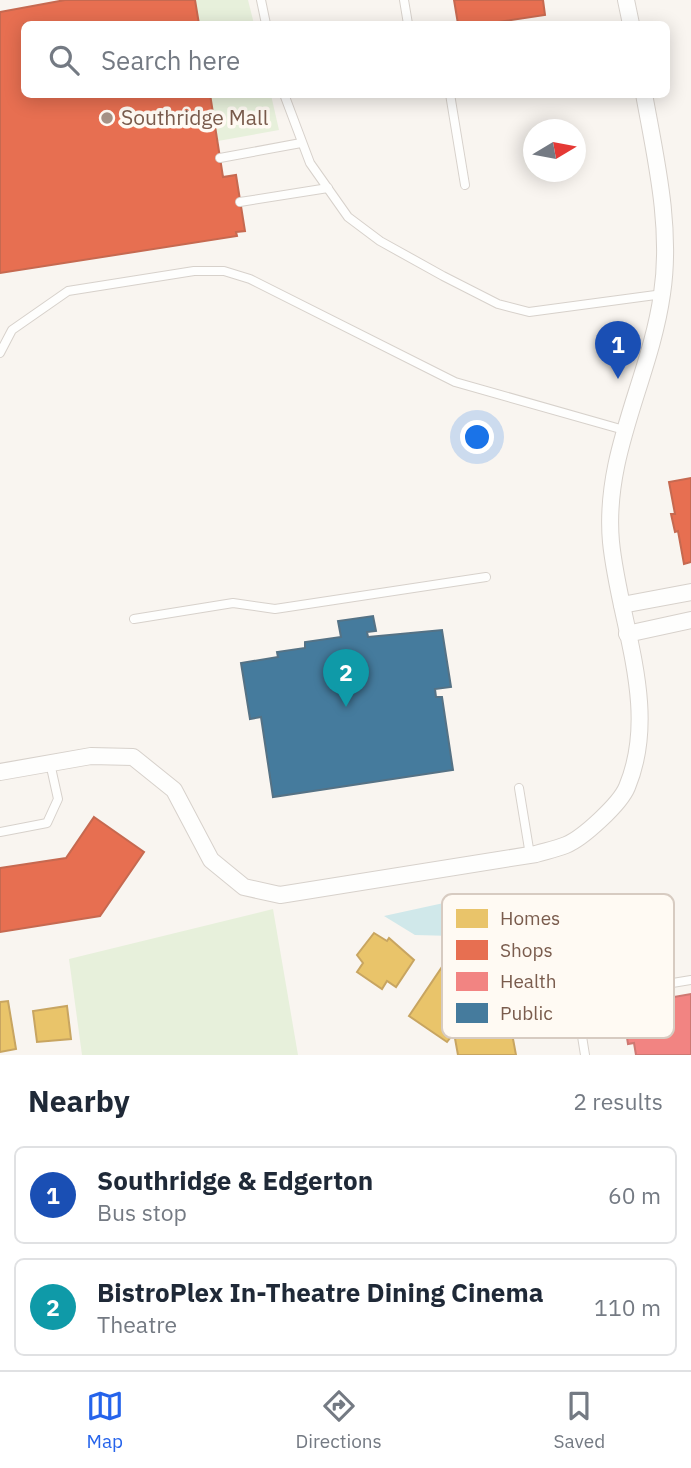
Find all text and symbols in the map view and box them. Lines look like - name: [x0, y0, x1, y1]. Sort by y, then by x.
- search box: [21, 21, 670, 98]
- icon: search: [45, 41, 83, 79]
- text: Search here: [101, 43, 240, 77]
- place label: Southridge Mall: [121, 103, 269, 131]
- marker: Southridge Mall: [99, 110, 115, 126]
- north arrow: [523, 119, 586, 182]
- pin: 1: [595, 321, 641, 379]
- your location: [460, 420, 494, 454]
- pin: 2: [323, 649, 369, 707]
- legend: [442, 894, 674, 1038]
- text: Homes: [500, 906, 560, 930]
- text: Shops: [500, 938, 553, 962]
- text: Health: [500, 969, 557, 993]
- text: Public: [500, 1001, 553, 1025]
- text: Nearby: [28, 1081, 130, 1120]
- text: 2 results: [573, 1086, 663, 1116]
- text: Southridge & Edgerton: [97, 1163, 373, 1197]
- text: 1: [46, 1180, 60, 1210]
- text: 60 m: [608, 1180, 661, 1210]
- text: Bus stop: [97, 1197, 187, 1227]
- text: BistroPlex In-Theatre Dining Cinema: [97, 1275, 544, 1309]
- text: 2: [46, 1292, 60, 1322]
- text: 110 m: [594, 1292, 661, 1322]
- text: Theatre: [97, 1309, 177, 1339]
- tab: Map: [86, 1387, 124, 1453]
- tab: Directions: [295, 1387, 382, 1453]
- tab: Saved: [554, 1387, 605, 1453]

